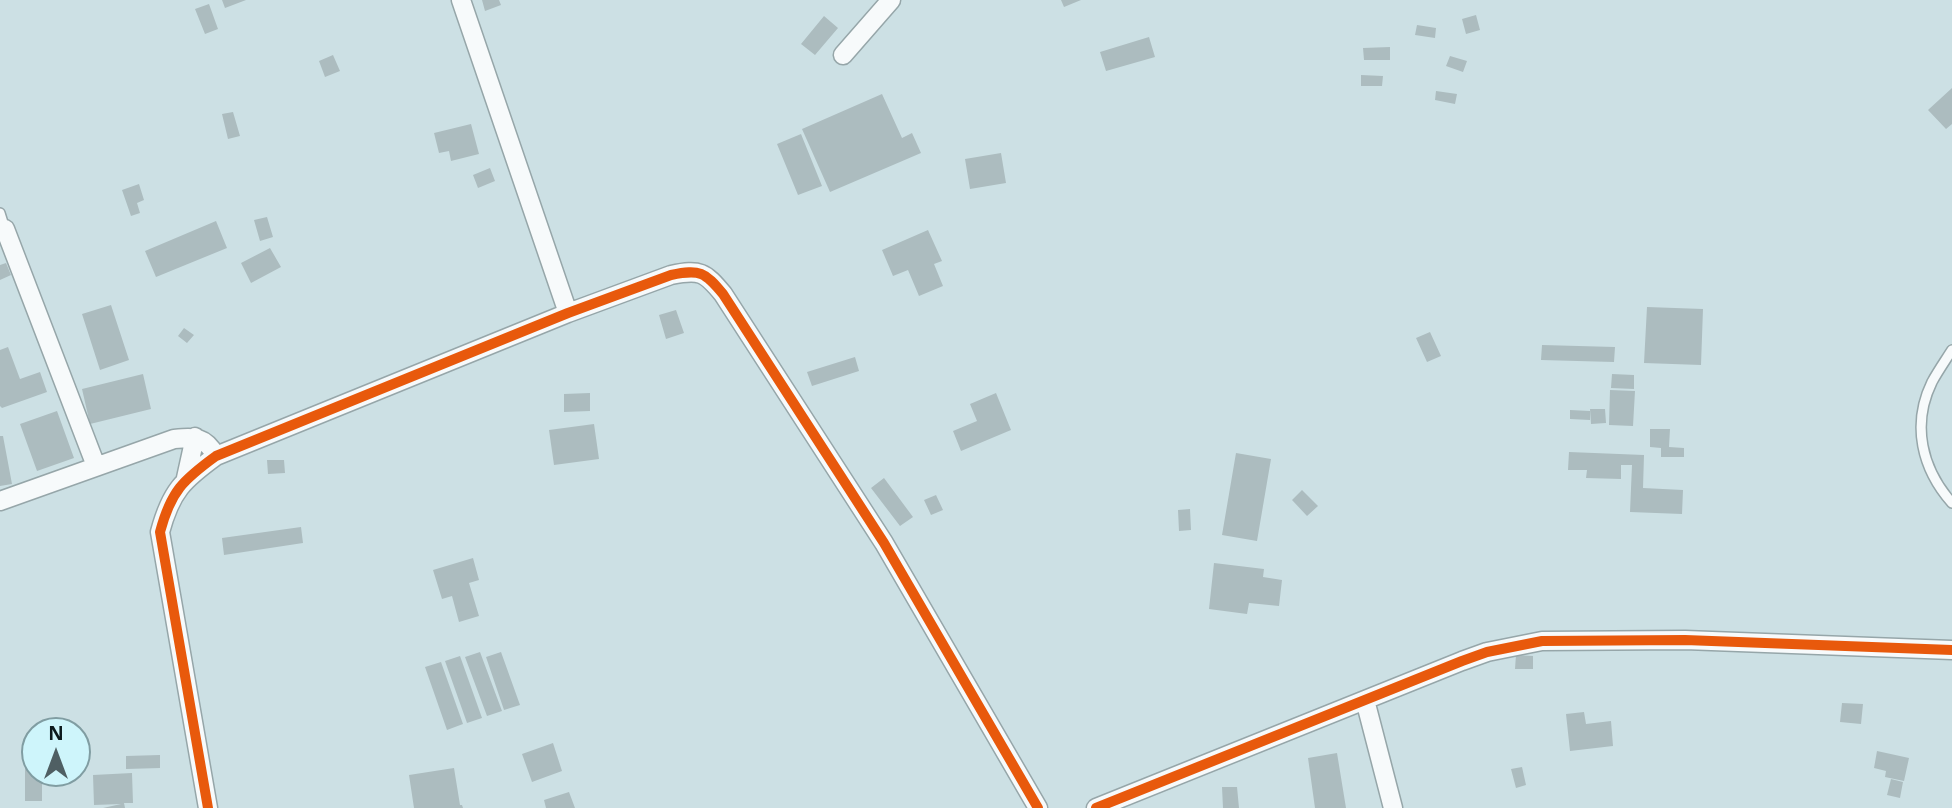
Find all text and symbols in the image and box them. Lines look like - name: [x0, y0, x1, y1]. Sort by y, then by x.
- north arrow: [21, 717, 91, 787]
- text: N: [48, 720, 64, 746]

